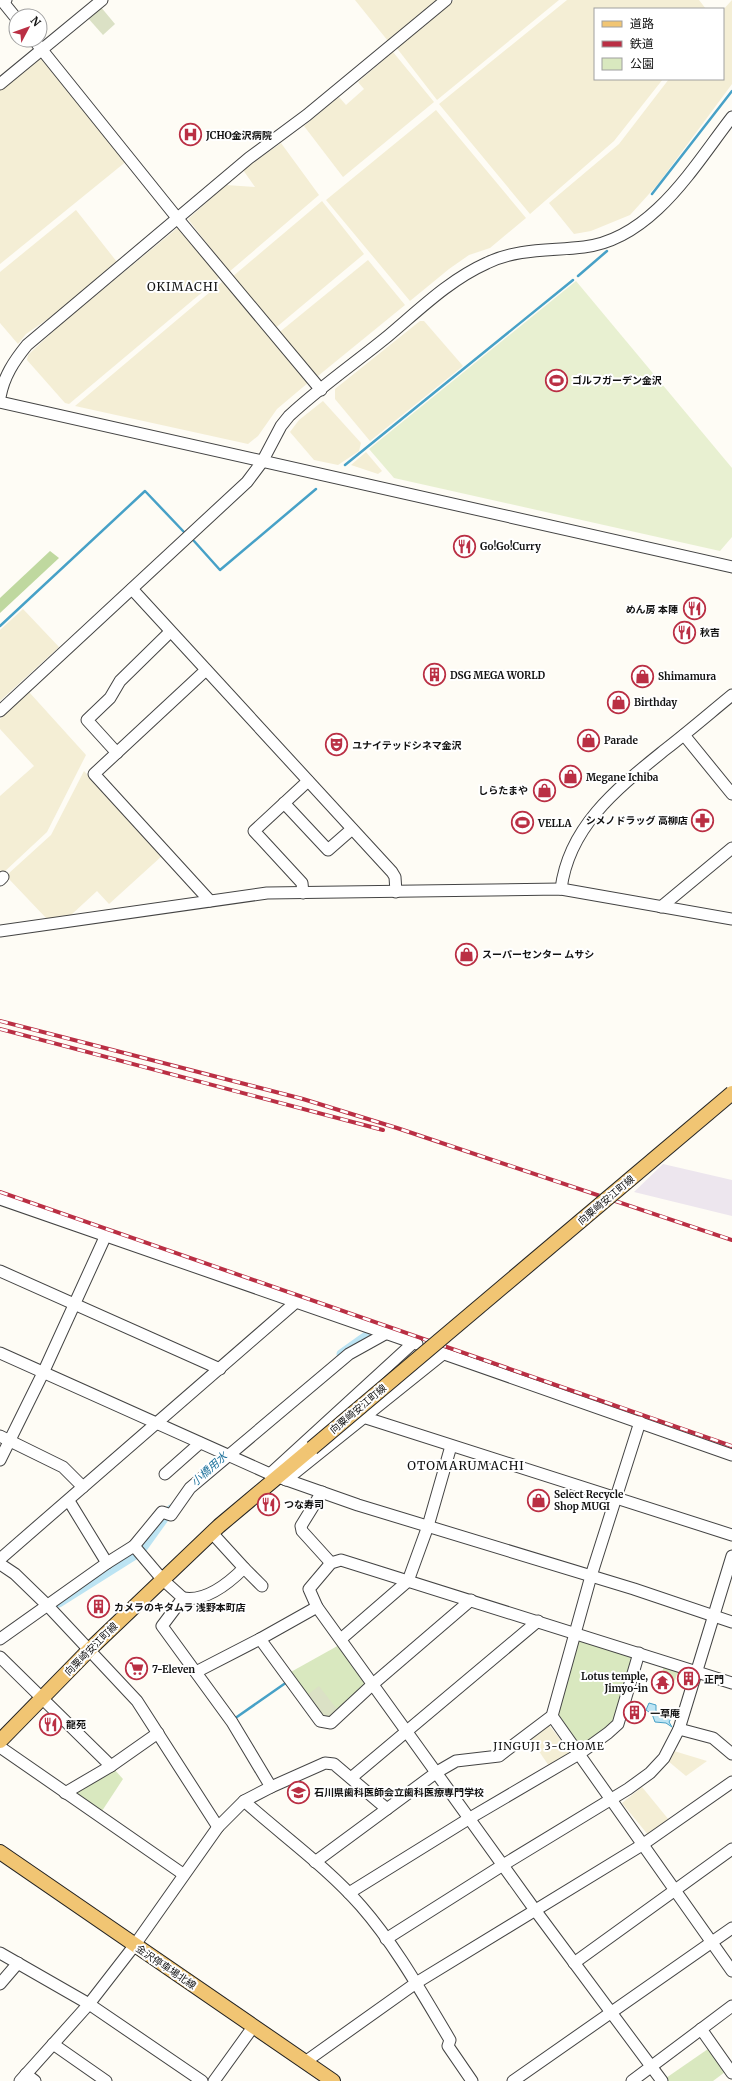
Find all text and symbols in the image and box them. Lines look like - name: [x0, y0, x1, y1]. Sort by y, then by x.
- north arrow: [8, 8, 48, 48]
- legend: [594, 8, 724, 80]
- text: N: [27, 14, 44, 30]
- text: 道路: [630, 16, 654, 31]
- text: 鉄道: [630, 36, 654, 51]
- text: 公園: [630, 56, 654, 71]
- hospital icon: JCHO金沢病院: [178, 122, 204, 148]
- place label: JCHO金沢病院: [205, 129, 272, 142]
- district label: OKIMACHI: [147, 279, 219, 294]
- sports icon: ゴルフガーデン金沢: [544, 367, 570, 393]
- place label: ゴルフガーデン金沢: [572, 374, 662, 387]
- restaurant icon: Go!Go!Curry: [452, 533, 478, 559]
- place label: Go!Go!Curry: [480, 540, 541, 553]
- restaurant icon: めん房 本陣: [681, 596, 707, 622]
- place label: めん房 本陣: [626, 603, 678, 616]
- restaurant icon: 秋吉: [671, 619, 697, 645]
- place label: 秋吉: [700, 626, 720, 639]
- building icon: DSG MEGA WORLD: [422, 662, 448, 688]
- shop icon: Shimamura: [630, 663, 656, 689]
- place label: DSG MEGA WORLD: [450, 669, 545, 682]
- place label: Shimamura: [658, 670, 716, 683]
- shop icon: Birthday: [606, 689, 632, 715]
- place label: Birthday: [634, 696, 677, 709]
- shop icon: Parade: [575, 727, 601, 753]
- theatre icon: ユナイテッドシネマ金沢: [323, 732, 349, 758]
- place label: Parade: [604, 734, 638, 747]
- place label: ユナイテッドシネマ金沢: [352, 739, 462, 752]
- shop icon: Megane Ichiba: [558, 764, 584, 790]
- place label: Megane Ichiba: [586, 771, 659, 784]
- shop icon: しらたまや: [531, 777, 557, 803]
- place label: しらたまや: [478, 784, 528, 797]
- pharmacy icon: シメノドラッグ 高柳店: [690, 807, 716, 833]
- sports icon: VELLA: [510, 810, 536, 836]
- place label: シメノドラッグ 高柳店: [586, 814, 688, 827]
- place label: VELLA: [537, 817, 572, 830]
- shop icon: スーパーセンター ムサシ: [453, 941, 479, 967]
- place label: スーパーセンター ムサシ: [482, 948, 594, 961]
- street label: 向粟崎安江町線: [575, 1173, 637, 1227]
- street label: 向粟崎安江町線: [327, 1382, 389, 1436]
- water label: 小橋用水: [188, 1448, 231, 1489]
- district label: OTOMARUMACHI: [407, 1458, 525, 1473]
- shop icon: Select Recycle Shop MUGI: [526, 1487, 552, 1513]
- place label: Select Recycle Shop MUGI: [554, 1488, 624, 1513]
- restaurant icon: つな寿司: [256, 1491, 282, 1517]
- place label: つな寿司: [284, 1498, 324, 1511]
- building icon: カメラのキタムラ 浅野本町店: [85, 1594, 111, 1620]
- place label: カメラのキタムラ 浅野本町店: [114, 1601, 246, 1614]
- street label: 向粟崎安江町線: [62, 1620, 120, 1678]
- supermarket icon: 7-Eleven: [123, 1656, 149, 1682]
- place label: 7-Eleven: [152, 1663, 195, 1676]
- building icon: 正門: [675, 1666, 701, 1692]
- temple icon: Lotus temple, Jimyo-in: [650, 1669, 676, 1695]
- place label: Lotus temple, Jimyo-in: [581, 1670, 648, 1695]
- place label: 正門: [704, 1673, 724, 1686]
- building icon: 一草庵: [621, 1700, 647, 1726]
- place label: 一草庵: [650, 1707, 680, 1720]
- restaurant icon: 龍苑: [37, 1711, 63, 1737]
- place label: 龍苑: [66, 1718, 86, 1731]
- district label: JINGUJI 3-CHOME: [492, 1739, 605, 1753]
- school or university icon: 石川県歯科医師会立歯科医療専門学校: [285, 1779, 311, 1805]
- place label: 石川県歯科医師会立歯科医療専門学校: [314, 1786, 484, 1799]
- street label: 金沢停車場北線: [133, 1942, 199, 1992]

